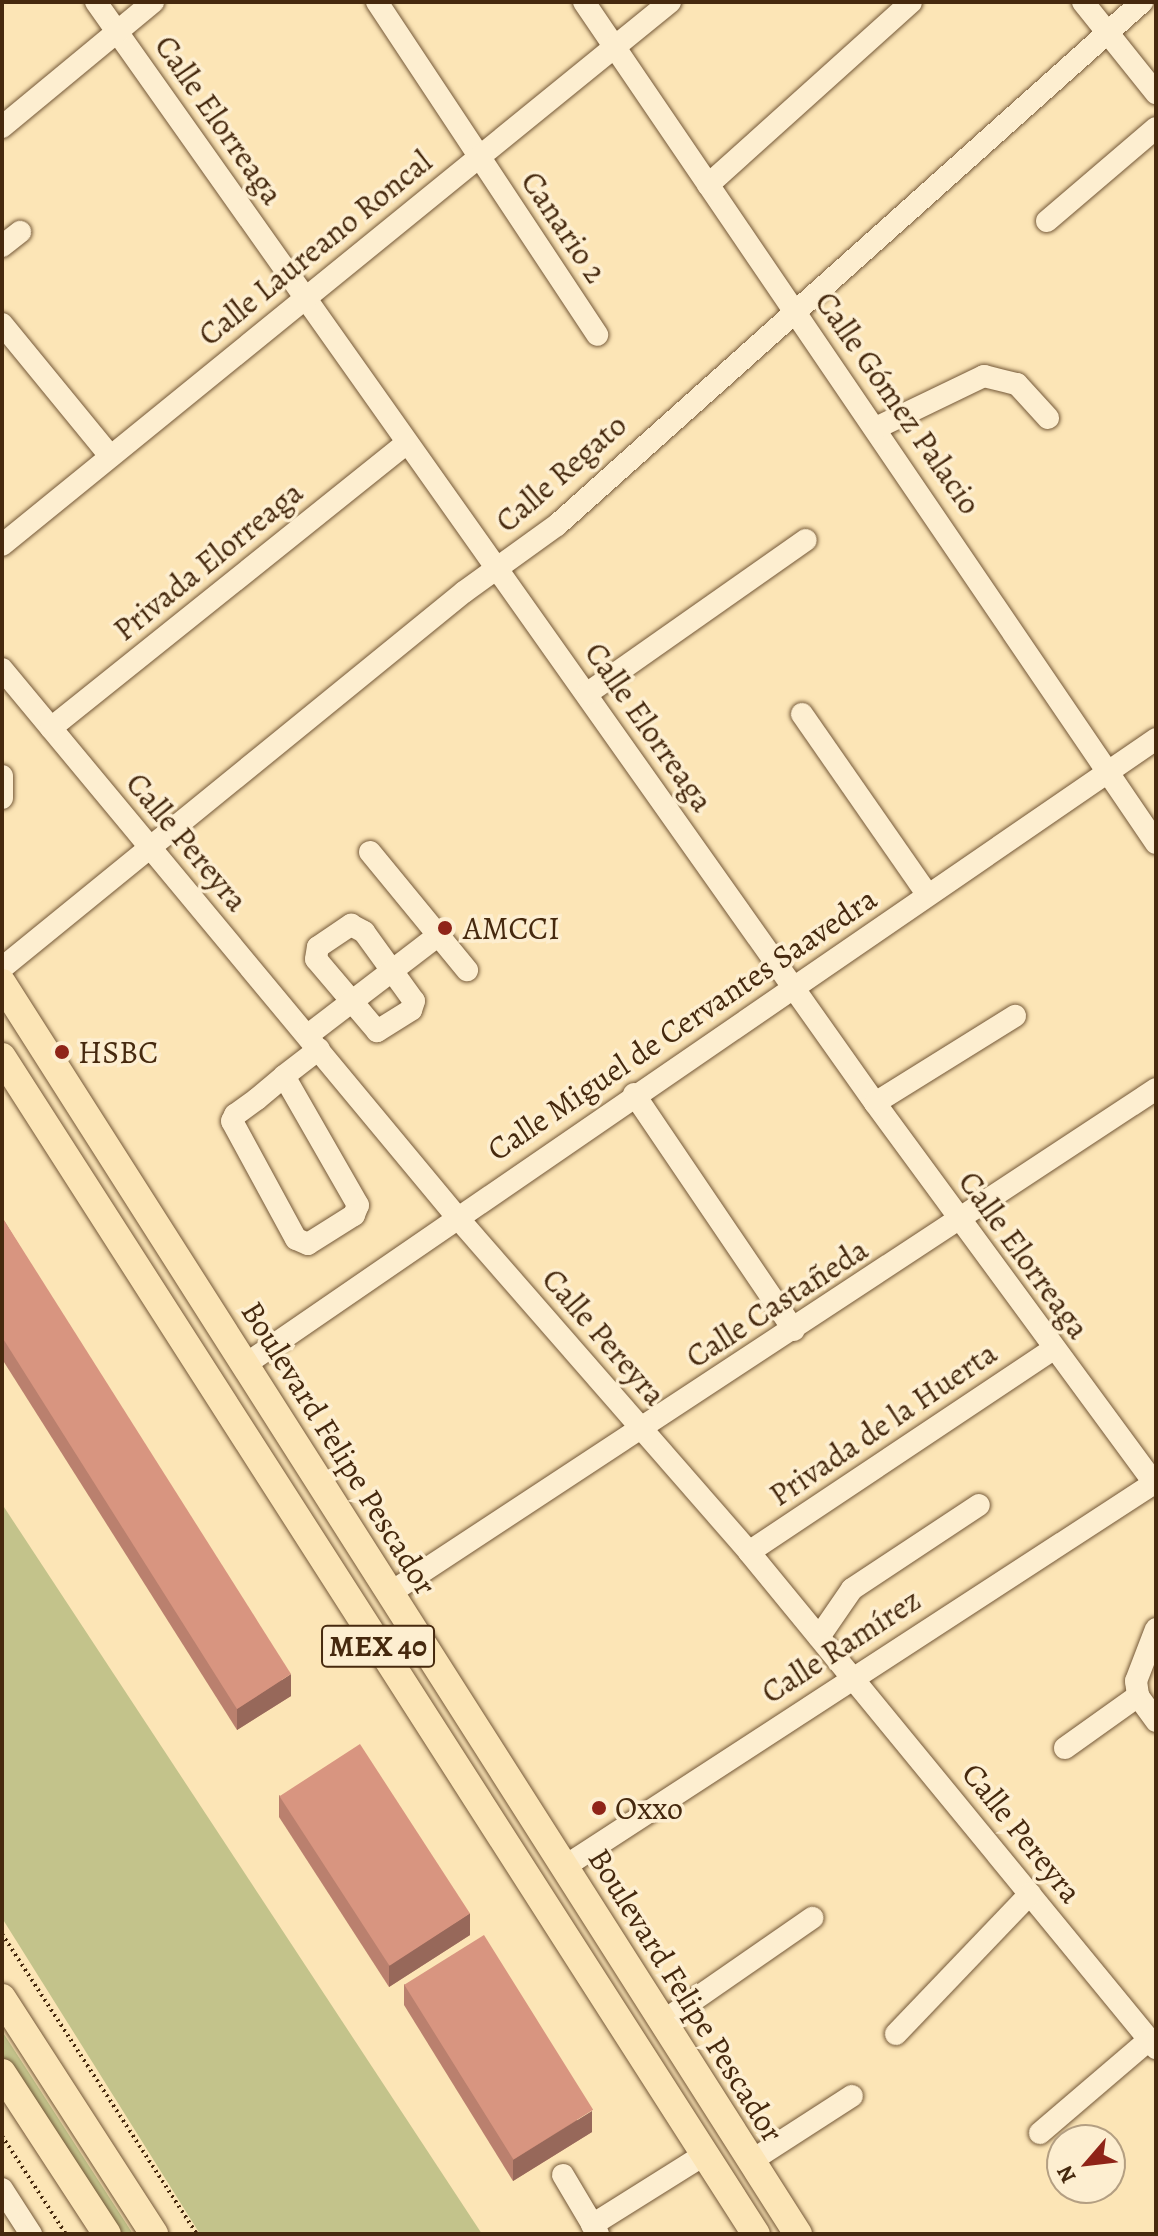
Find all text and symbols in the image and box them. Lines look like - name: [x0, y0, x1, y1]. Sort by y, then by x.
- street label: Calle Elorreaga: [147, 28, 291, 212]
- street label: Calle Laureano Roncal: [191, 142, 439, 354]
- street label: Canario 2: [513, 164, 615, 290]
- street label: Calle Gómez Palacio: [807, 284, 989, 522]
- street label: Calle Regato: [488, 406, 634, 540]
- street label: Privada Elorreaga: [106, 473, 310, 649]
- street label: Calle Elorreaga: [577, 635, 721, 819]
- street label: Calle Pereyra: [118, 765, 256, 919]
- street label: Calle Miguel de Cervantes Saavedra: [480, 879, 884, 1169]
- place label: AMCCI: [463, 909, 560, 947]
- marker: AMCCI: [434, 917, 456, 939]
- place label: HSBC: [78, 1033, 158, 1071]
- marker: HSBC: [53, 1043, 71, 1061]
- street label: Calle Elorreaga: [950, 1164, 1098, 1346]
- street label: Calle Castañeda: [679, 1230, 875, 1376]
- street label: Calle Pereyra: [534, 1261, 674, 1413]
- street label: Boulevard Felipe Pescador: [233, 1294, 445, 1602]
- street label: Privada de la Huerta: [762, 1334, 1004, 1514]
- street label: Calle Ramírez: [754, 1580, 928, 1712]
- road number: MEX 40: [320, 1620, 436, 1672]
- street label: Calle Pereyra: [954, 1755, 1090, 1911]
- place label: Oxxo: [615, 1789, 683, 1827]
- marker: Oxxo: [590, 1799, 608, 1817]
- street label: Boulevard Felipe Pescador: [580, 1841, 792, 2149]
- north arrow: [1046, 2124, 1126, 2204]
- text: N: [1050, 2160, 1084, 2188]

